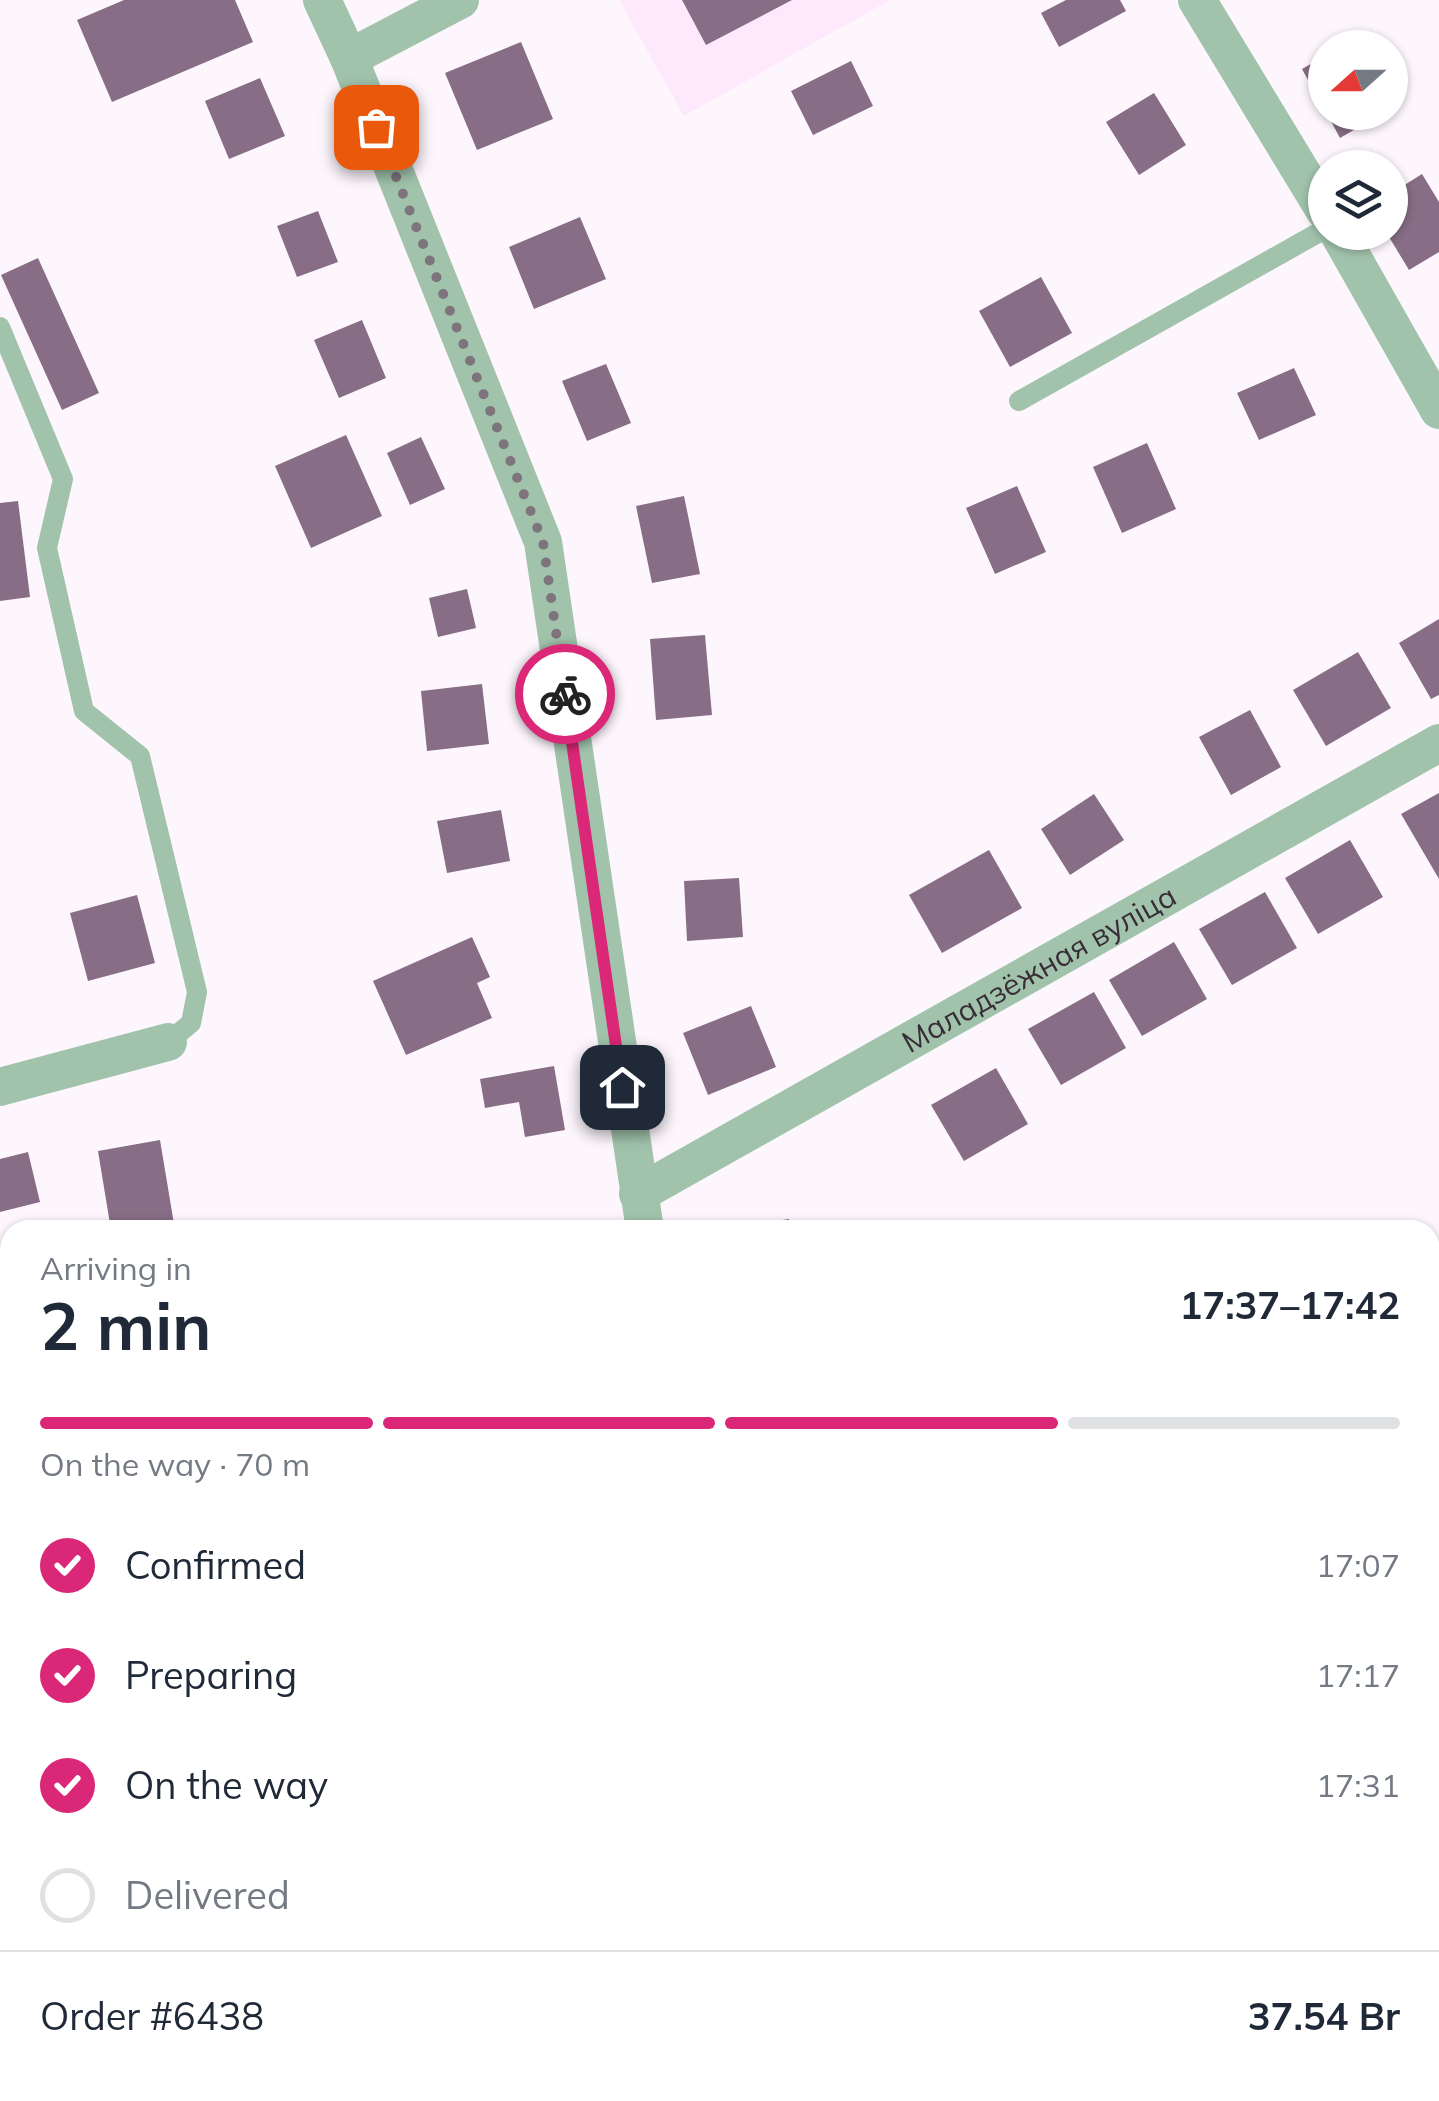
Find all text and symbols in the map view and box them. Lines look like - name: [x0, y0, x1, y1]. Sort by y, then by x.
- north arrow: [1308, 30, 1408, 130]
- map controls: [1308, 30, 1408, 250]
- pin: [334, 85, 419, 170]
- icon: bag: [349, 100, 404, 155]
- button: layers: [1308, 150, 1408, 250]
- courier: [515, 644, 615, 744]
- icon: bike: [538, 667, 593, 722]
- street label: Маладзёжная вуліца: [895, 876, 1183, 1061]
- pin: [580, 1045, 665, 1130]
- icon: home: [595, 1060, 650, 1115]
- text: Arriving in: [40, 1248, 192, 1288]
- text: 17:37–17:42: [1180, 1281, 1400, 1329]
- text: 2 min: [40, 1285, 211, 1366]
- text: On the way · 70 m: [40, 1444, 310, 1484]
- icon: check: [40, 1538, 95, 1593]
- text: Confirmed: [125, 1541, 306, 1589]
- text: 17:07: [1316, 1545, 1400, 1585]
- icon: check: [40, 1648, 95, 1703]
- text: Preparing: [125, 1651, 297, 1699]
- text: 17:17: [1316, 1655, 1400, 1695]
- icon: check: [40, 1758, 95, 1813]
- text: On the way: [125, 1761, 328, 1809]
- text: 17:31: [1316, 1765, 1400, 1805]
- text: Delivered: [125, 1871, 290, 1919]
- text: Order #6438: [40, 1992, 264, 2040]
- text: 37.54 Br: [1248, 1992, 1400, 2040]

